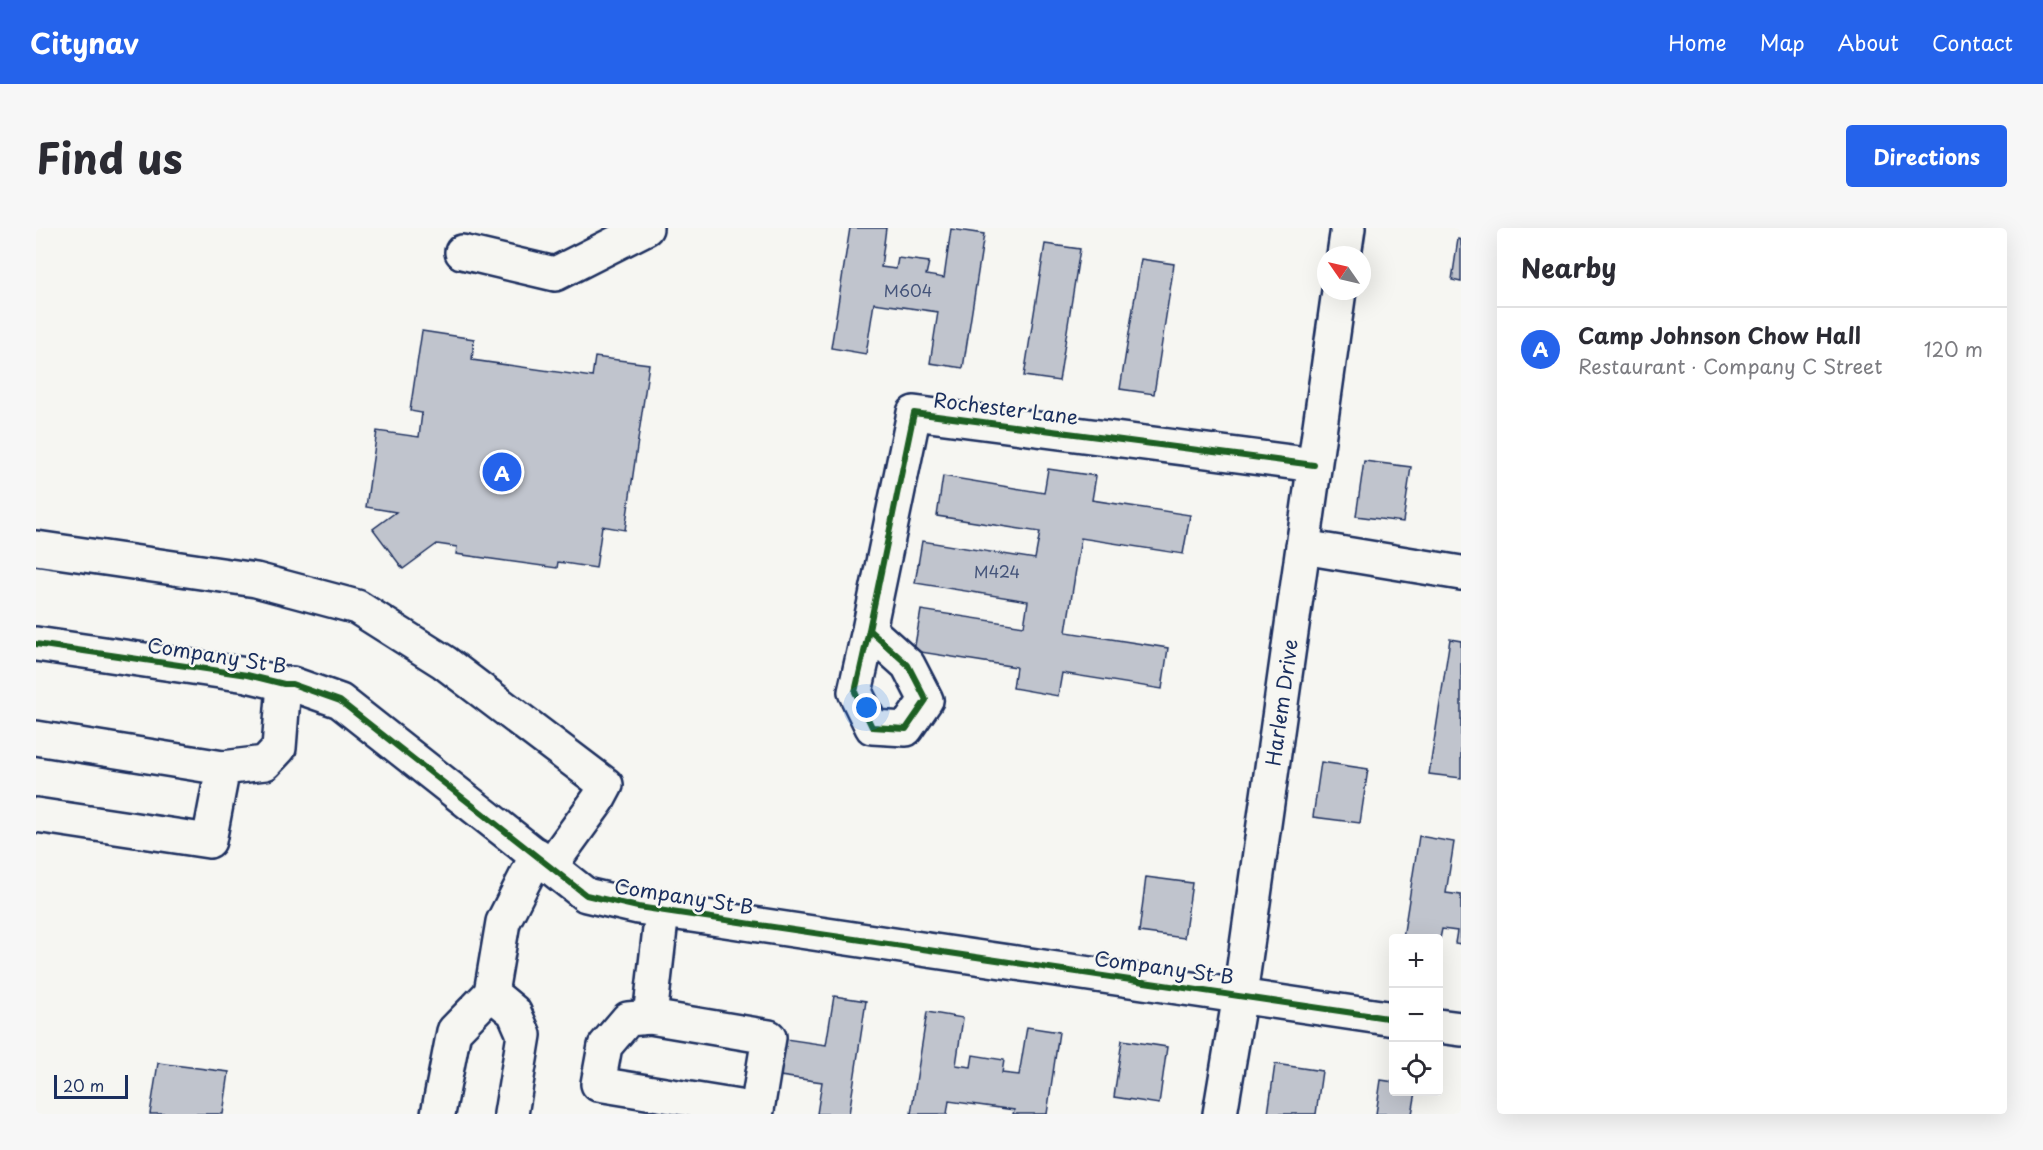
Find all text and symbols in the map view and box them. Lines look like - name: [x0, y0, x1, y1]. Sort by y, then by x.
- text: Citynav: [30, 21, 139, 64]
- text: Home: [1668, 26, 1727, 58]
- text: Map: [1760, 26, 1805, 58]
- text: About: [1838, 26, 1899, 58]
- text: Contact: [1932, 26, 2013, 58]
- text: Find us: [36, 125, 183, 188]
- button: Directions: [1846, 125, 2007, 187]
- north arrow: [1317, 246, 1371, 300]
- text: Nearby: [1521, 248, 1616, 287]
- house number: M604: [884, 278, 932, 302]
- text: Camp Johnson Chow Hall: [1578, 318, 1861, 351]
- text: A: [1533, 334, 1548, 364]
- text: 120 m: [1924, 334, 1983, 364]
- text: Restaurant · Company C Street: [1578, 351, 1882, 381]
- street label: Rochester Lane: [932, 384, 1080, 432]
- pin: A: [482, 450, 522, 494]
- house number: M424: [974, 559, 1020, 583]
- street label: Company St B: [145, 629, 289, 681]
- street label: Harlem Drive: [1257, 637, 1305, 768]
- your location: [852, 693, 881, 722]
- street label: Company St B: [612, 870, 756, 922]
- map controls: [1389, 934, 1443, 1096]
- button: +: [1389, 934, 1443, 988]
- street label: Company St B: [1092, 942, 1236, 992]
- button: −: [1389, 988, 1443, 1042]
- button: locate: [1389, 1042, 1443, 1096]
- scale bar: [54, 1072, 128, 1100]
- text: 20 m: [63, 1073, 104, 1097]

